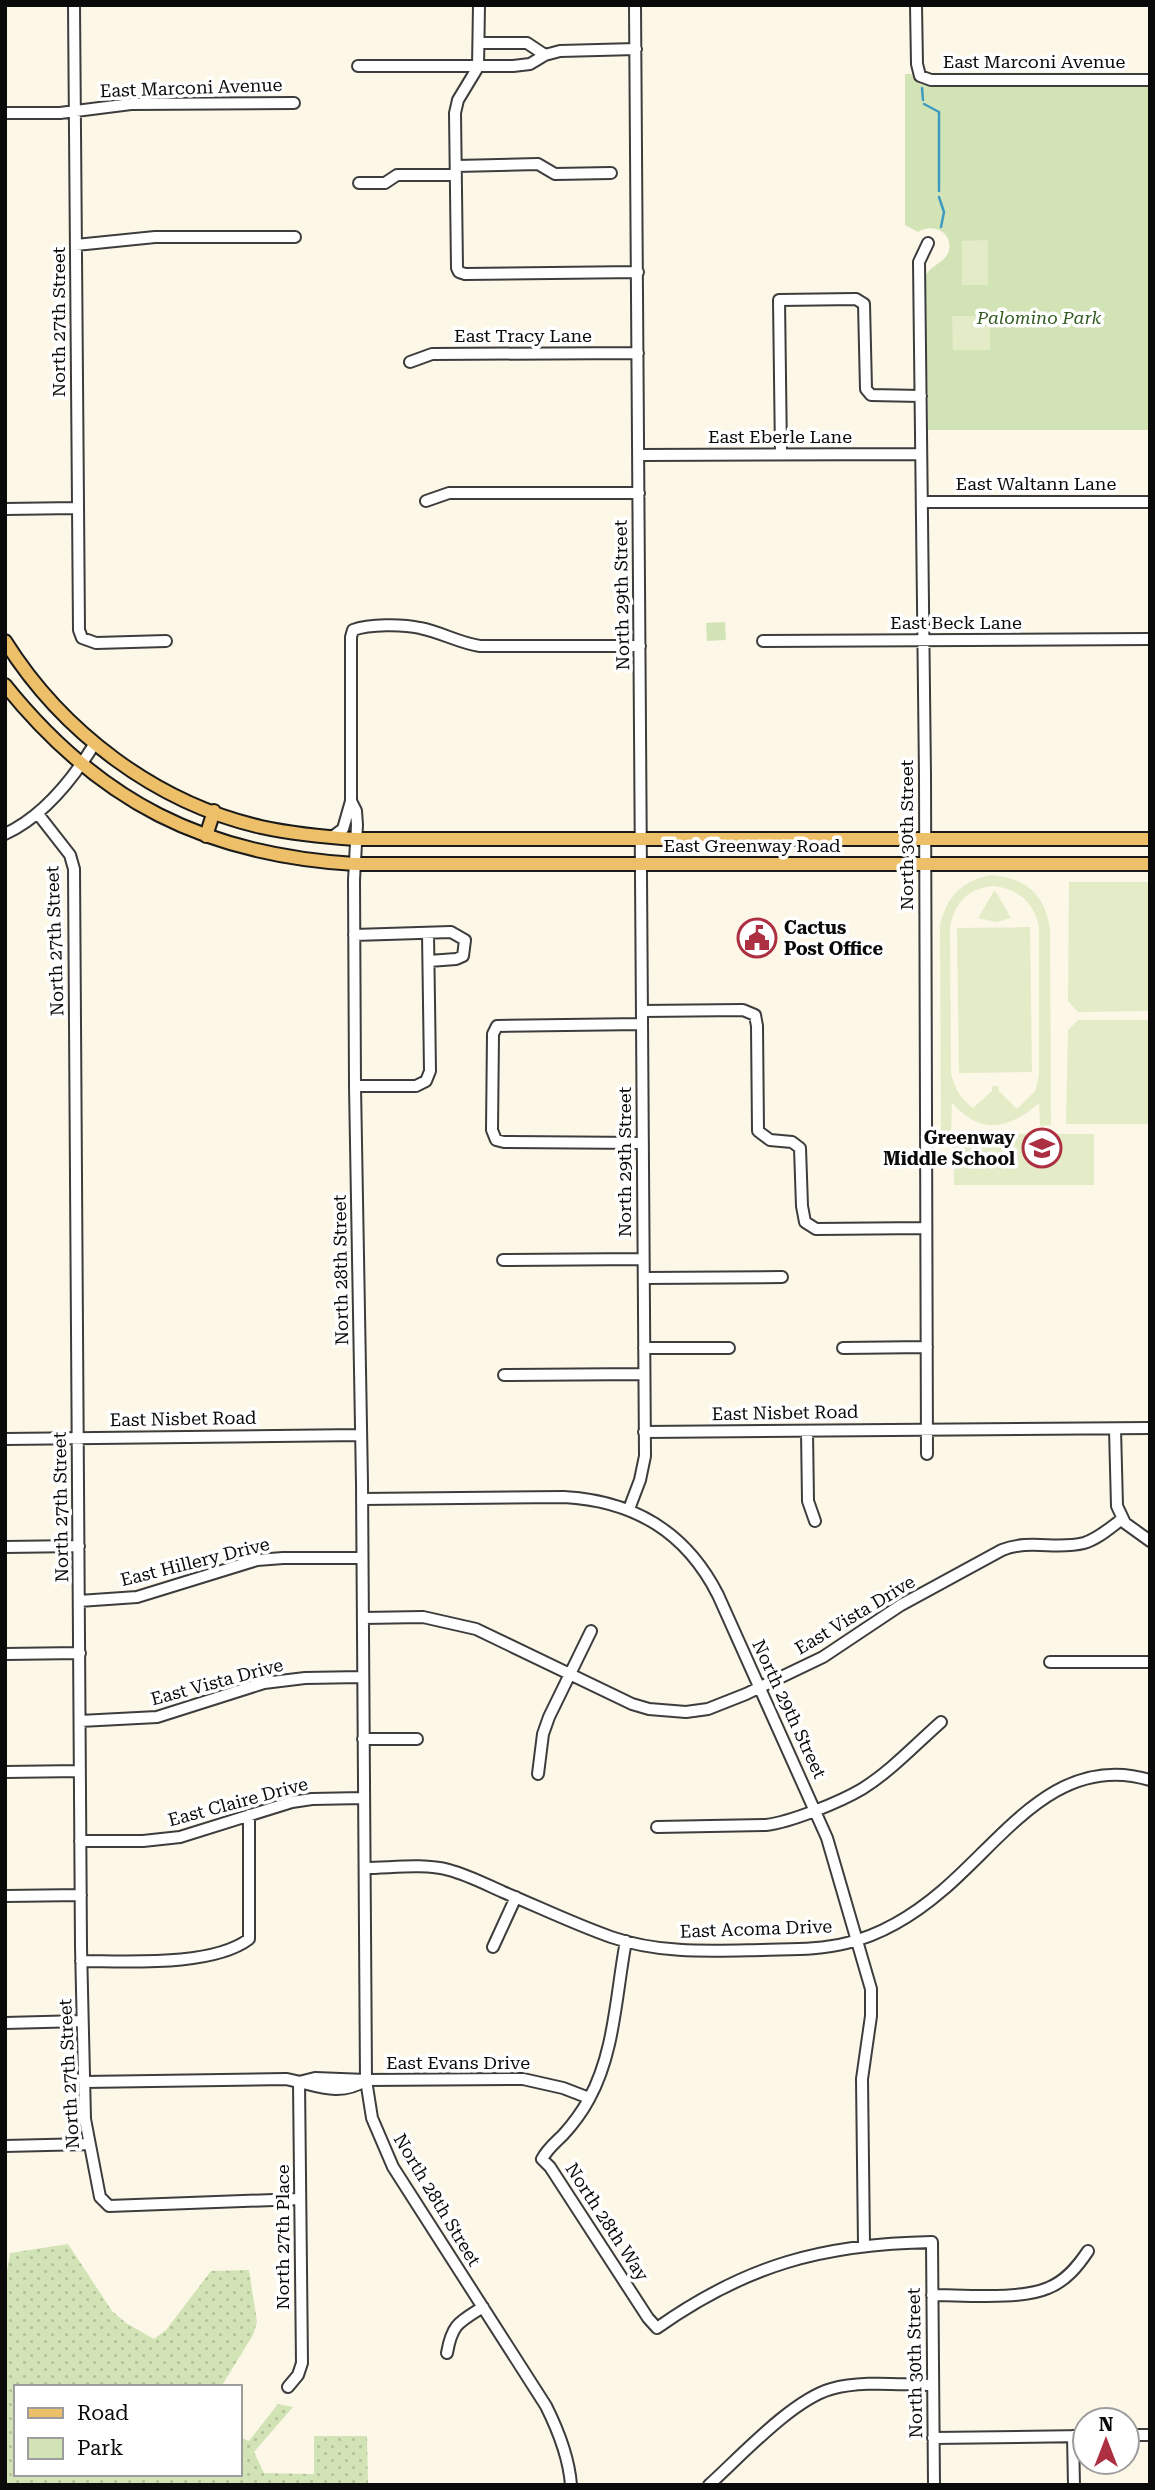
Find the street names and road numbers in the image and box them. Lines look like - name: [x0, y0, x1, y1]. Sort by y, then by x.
- street label: East Marconi Avenue: [943, 51, 1125, 72]
- street label: East Marconi Avenue: [99, 74, 283, 101]
- street label: North 27th Street: [48, 246, 69, 397]
- street label: East Tracy Lane: [454, 325, 592, 346]
- street label: East Eberle Lane: [708, 426, 852, 447]
- street label: East Waltann Lane: [956, 473, 1116, 494]
- street label: North 29th Street: [610, 519, 633, 670]
- street label: East Beck Lane: [890, 612, 1022, 633]
- street label: North 30th Street: [896, 759, 917, 910]
- street label: East Greenway Road: [663, 835, 841, 856]
- street label: North 27th Street: [41, 865, 68, 1017]
- street label: North 29th Street: [614, 1086, 635, 1237]
- street label: North 28th Street: [329, 1194, 352, 1345]
- street label: East Nisbet Road: [711, 1401, 859, 1424]
- street label: East Nisbet Road: [109, 1407, 257, 1430]
- street label: North 27th Street: [49, 1431, 72, 1582]
- street label: East Hillery Drive: [118, 1533, 272, 1590]
- street label: East Vista Drive: [791, 1570, 919, 1659]
- street label: North 29th Street: [748, 1636, 831, 1782]
- street label: East Vista Drive: [148, 1654, 285, 1709]
- street label: East Claire Drive: [166, 1773, 310, 1830]
- street label: East Acoma Drive: [679, 1915, 833, 1942]
- street label: North 27th Street: [54, 1998, 83, 2150]
- street label: East Evans Drive: [386, 2052, 530, 2073]
- street label: North 28th Street: [390, 2130, 485, 2270]
- street label: North 28th Way: [561, 2159, 654, 2285]
- street label: North 27th Place: [272, 2164, 293, 2310]
- street label: North 30th Street: [903, 2287, 926, 2438]

